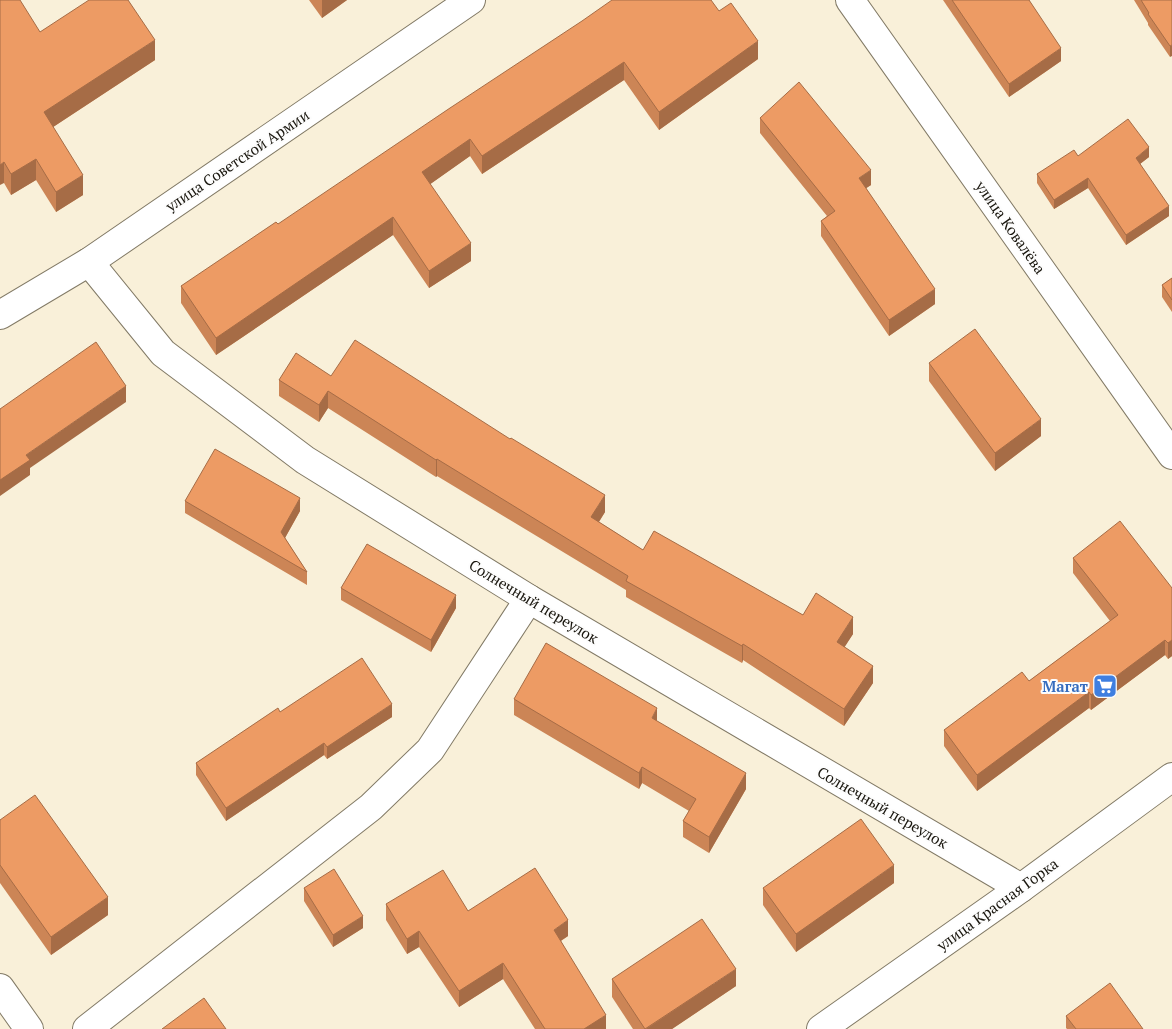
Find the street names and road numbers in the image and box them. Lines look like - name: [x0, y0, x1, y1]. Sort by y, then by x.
- street label: улица Советской Армии: [160, 104, 313, 216]
- street label: улица Ковалёва: [971, 176, 1051, 278]
- street label: Солнечный переулок: [466, 554, 603, 648]
- street label: Солнечный переулок: [814, 761, 953, 853]
- street label: улица Красная Горка: [931, 853, 1062, 955]

